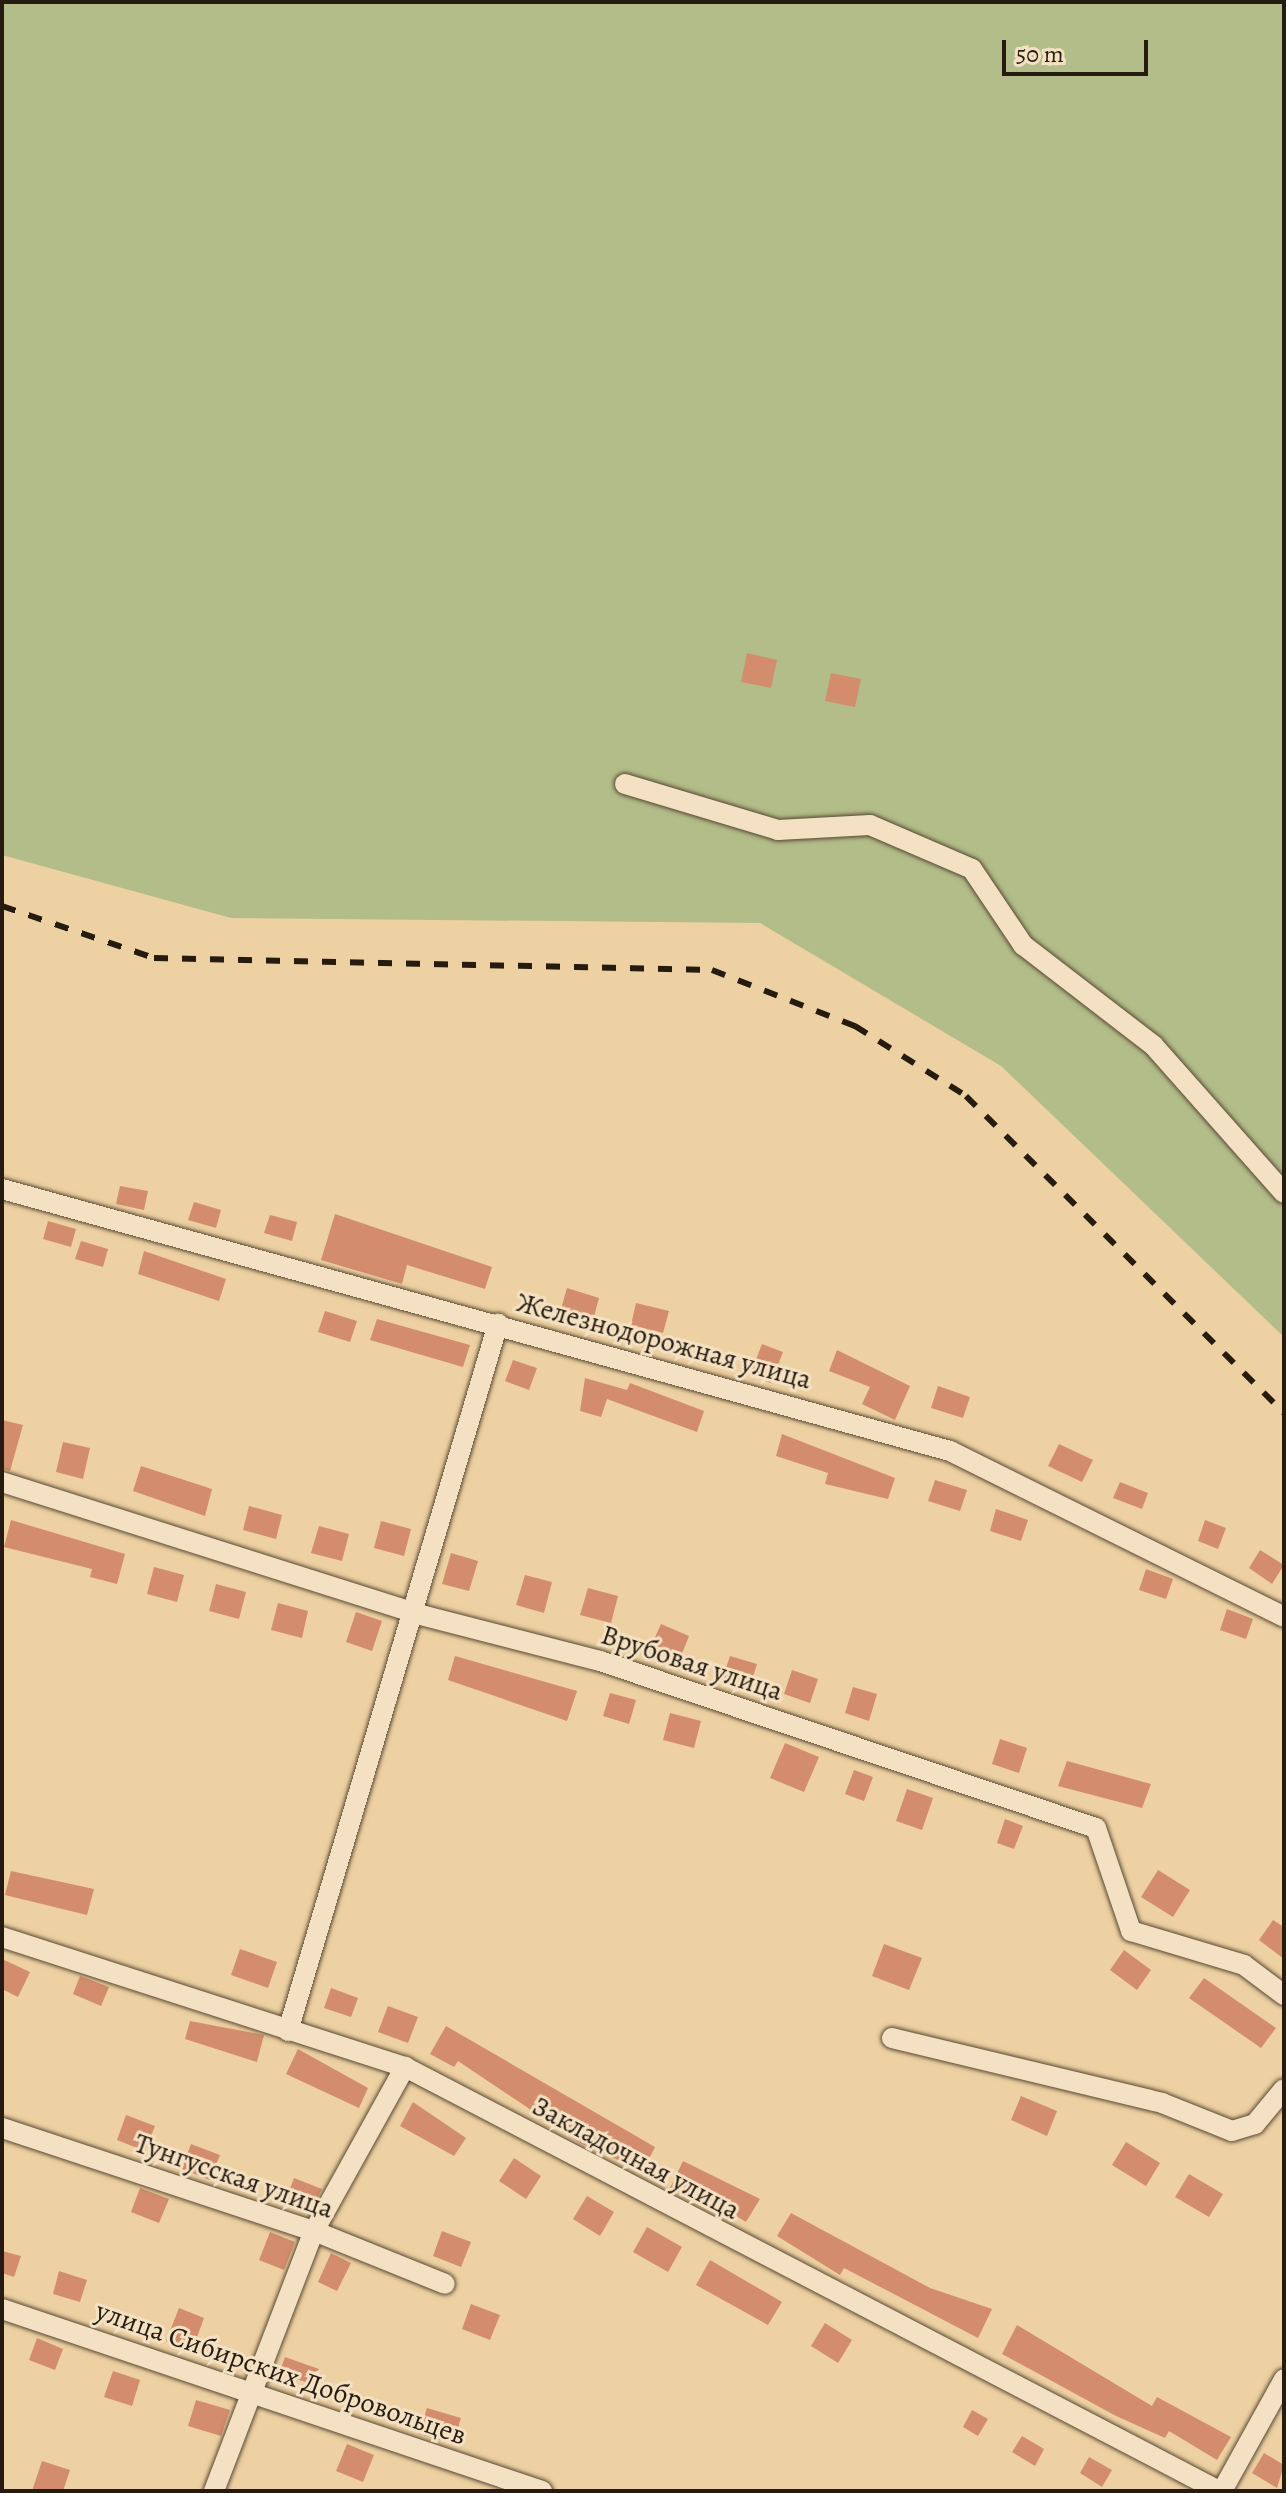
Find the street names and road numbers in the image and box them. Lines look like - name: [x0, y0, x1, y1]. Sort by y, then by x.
- street label: Железнодорожная улица: [513, 1285, 815, 1397]
- street label: Врубовая улица: [597, 1618, 787, 1708]
- street label: Закладочная улица: [527, 2089, 745, 2227]
- street label: Тунгусская улица: [130, 2126, 338, 2226]
- street label: улица Сибирских Добровольцев: [91, 2294, 471, 2452]

